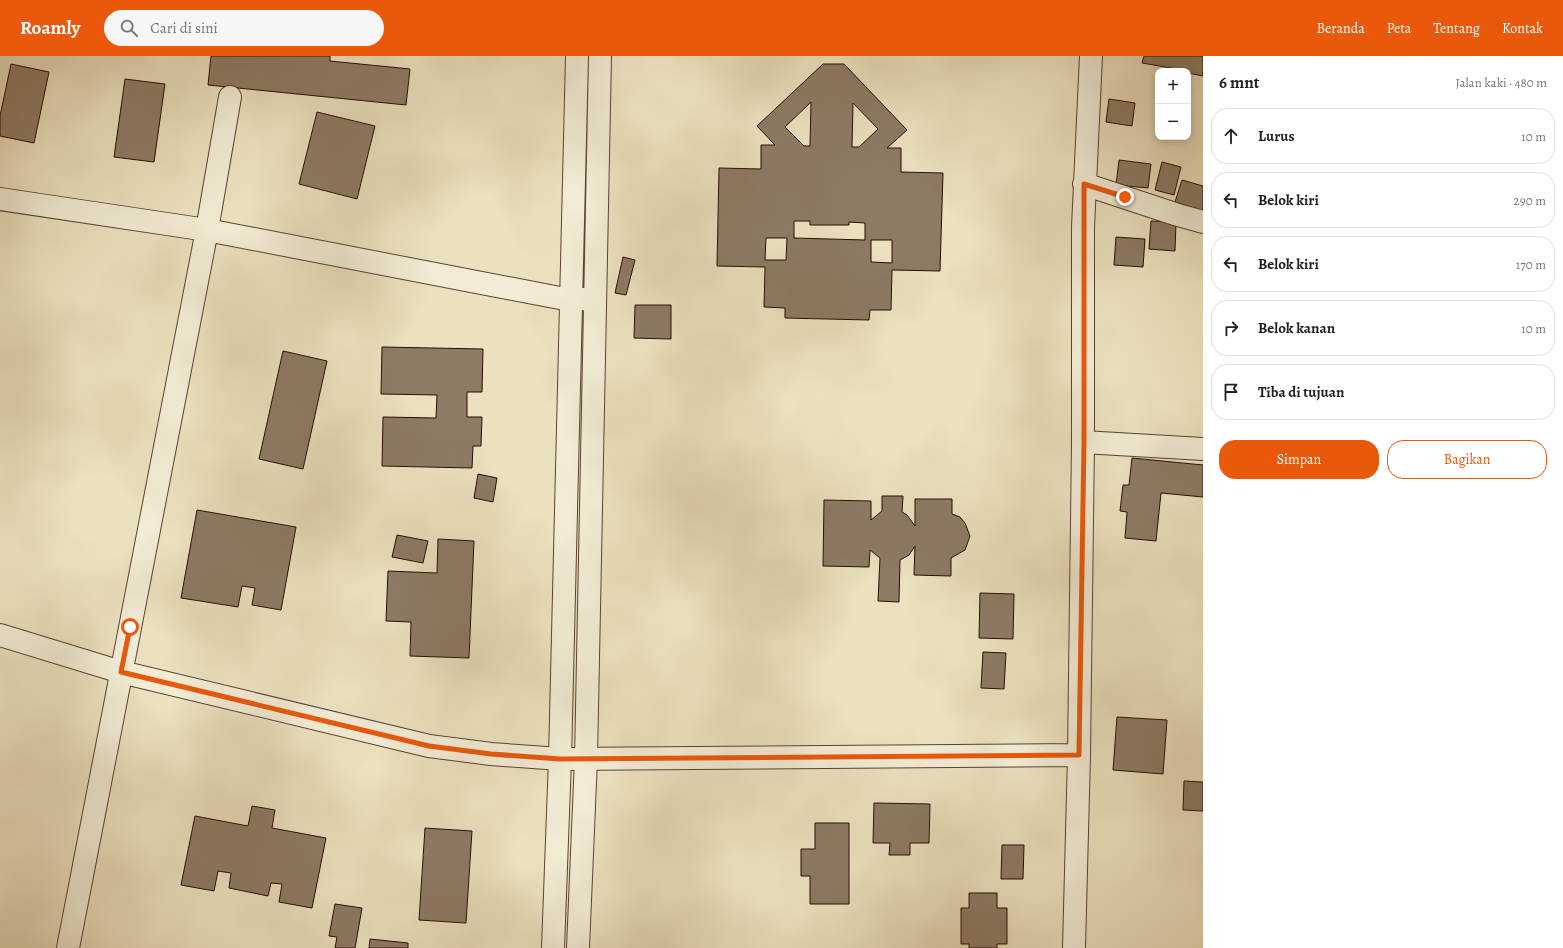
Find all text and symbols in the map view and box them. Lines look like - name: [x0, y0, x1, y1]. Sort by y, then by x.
- search box: [104, 10, 384, 46]
- text: Roamly: [20, 15, 80, 41]
- icon: search: [118, 17, 140, 39]
- text: Cari di sini: [150, 18, 218, 38]
- text: Beranda: [1317, 19, 1365, 38]
- text: Peta: [1387, 19, 1411, 38]
- text: Tentang: [1433, 19, 1480, 38]
- text: Kontak: [1502, 19, 1543, 38]
- map controls: [1155, 68, 1191, 140]
- button: +: [1155, 68, 1191, 104]
- text: 6 mnt: [1219, 71, 1259, 94]
- text: Jalan kaki · 480 m: [1456, 74, 1547, 91]
- button: −: [1155, 104, 1191, 140]
- icon: ahead: [1220, 125, 1242, 147]
- text: Lurus: [1258, 126, 1295, 146]
- text: 10 m: [1521, 128, 1546, 145]
- route end: [1116, 188, 1134, 206]
- icon: left: [1220, 189, 1242, 211]
- text: Belok kiri: [1258, 190, 1319, 210]
- text: 290 m: [1514, 192, 1546, 209]
- icon: left: [1220, 253, 1242, 275]
- text: Belok kiri: [1258, 254, 1319, 274]
- text: 170 m: [1516, 256, 1546, 273]
- icon: right: [1220, 317, 1242, 339]
- text: Belok kanan: [1258, 318, 1335, 338]
- text: 10 m: [1521, 320, 1546, 337]
- icon: arrive: [1220, 381, 1242, 403]
- text: Tiba di tujuan: [1258, 382, 1344, 402]
- button: Simpan: [1219, 440, 1379, 479]
- button: Bagikan: [1387, 440, 1547, 479]
- route start: [121, 618, 139, 636]

